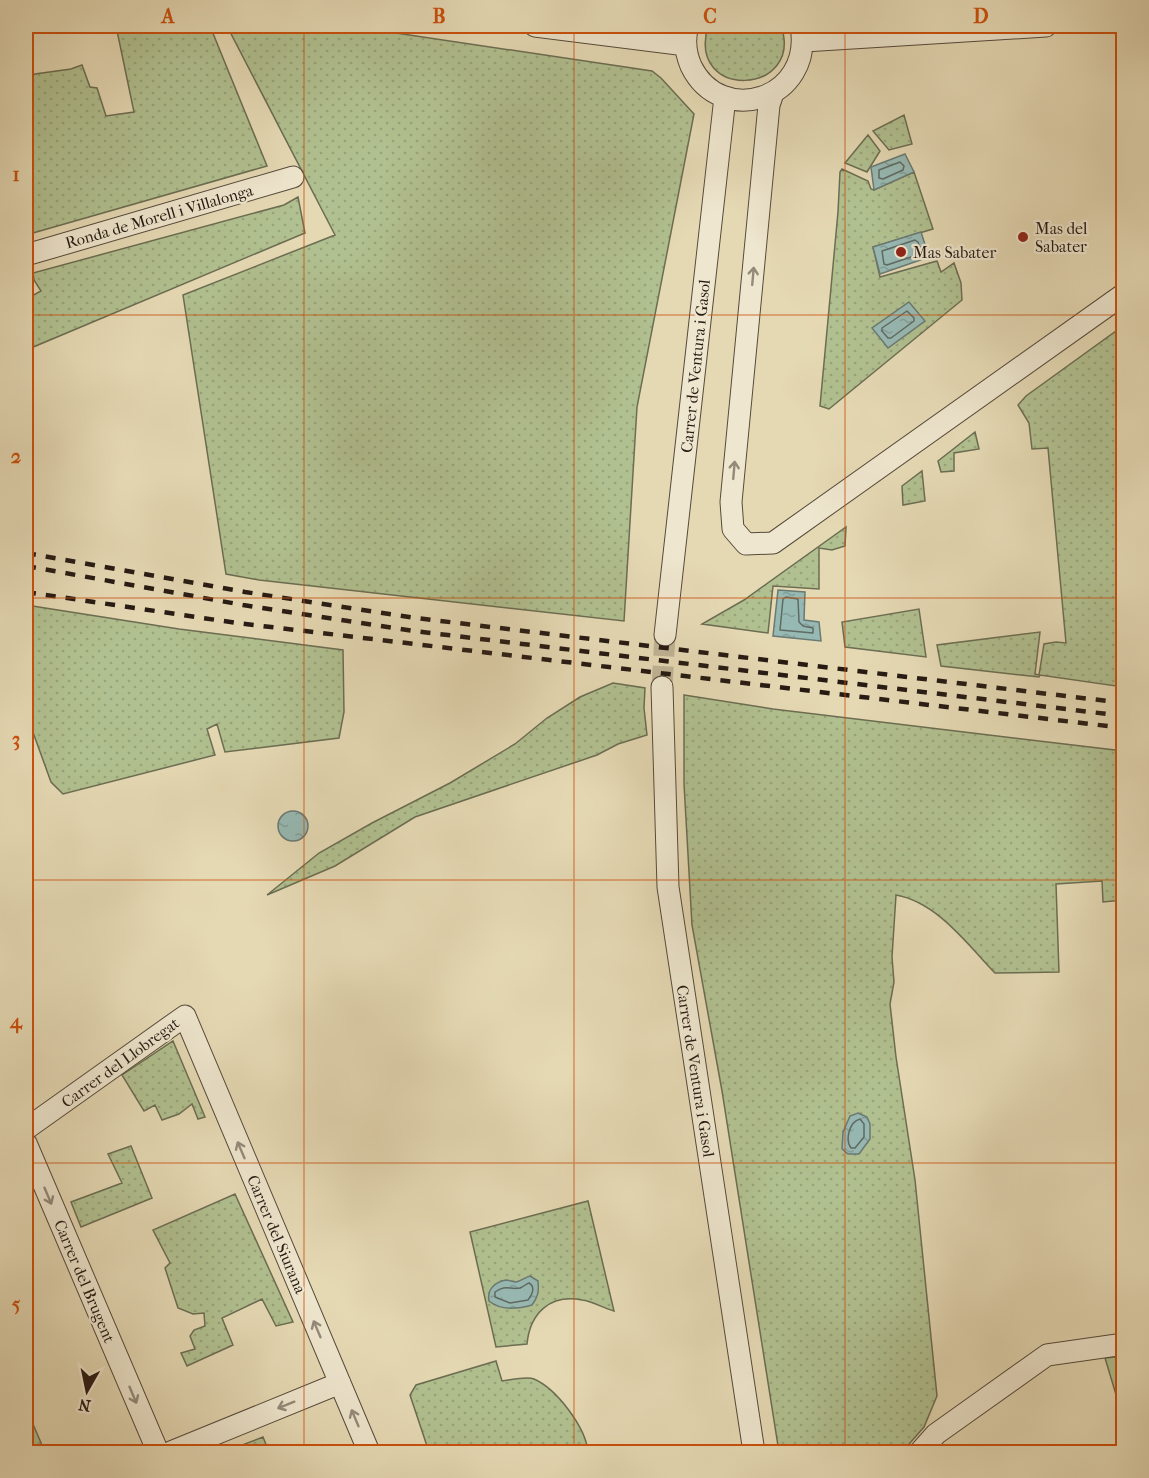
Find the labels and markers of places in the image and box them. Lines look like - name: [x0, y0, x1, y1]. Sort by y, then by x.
- place label: Mas del Sabater: [1035, 219, 1088, 256]
- marker: Mas del Sabater: [1016, 230, 1030, 244]
- place label: Mas Sabater: [913, 243, 996, 262]
- marker: Mas Sabater: [894, 245, 908, 259]

